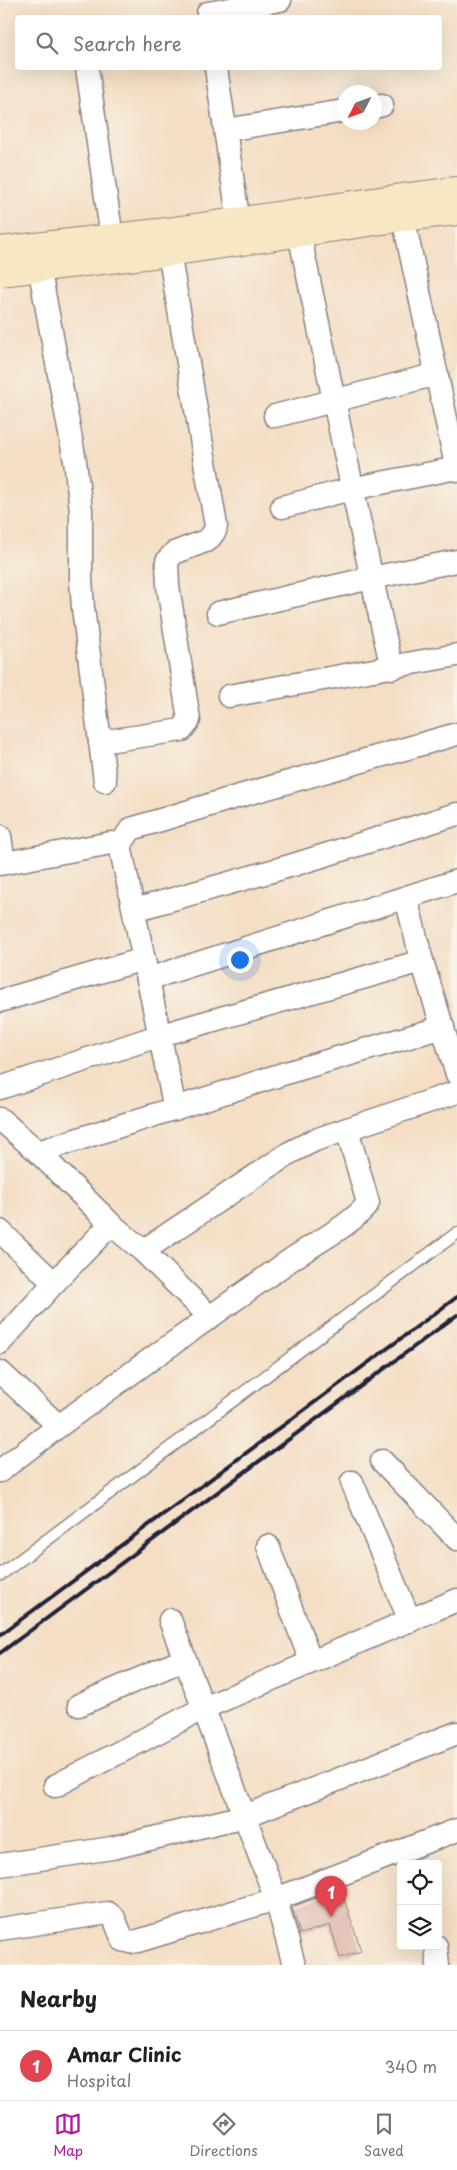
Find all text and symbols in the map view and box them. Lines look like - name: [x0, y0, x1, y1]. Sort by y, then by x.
- search box: [15, 15, 442, 70]
- icon: search: [33, 29, 61, 57]
- text: Search here: [73, 29, 182, 57]
- north arrow: [337, 85, 382, 130]
- your location: [227, 947, 253, 973]
- map controls: [397, 1860, 442, 1950]
- button: locate: [397, 1860, 442, 1905]
- pin: 1: [315, 1876, 347, 1917]
- button: layers: [397, 1905, 442, 1950]
- text: Nearby: [20, 1982, 97, 2014]
- text: Amar Clinic: [67, 2040, 181, 2068]
- text: 1: [32, 2054, 40, 2078]
- text: 340 m: [385, 2054, 437, 2078]
- text: Hospital: [67, 2068, 131, 2092]
- tab: Map: [53, 2110, 83, 2161]
- tab: Directions: [190, 2110, 258, 2161]
- tab: Saved: [364, 2110, 404, 2161]

